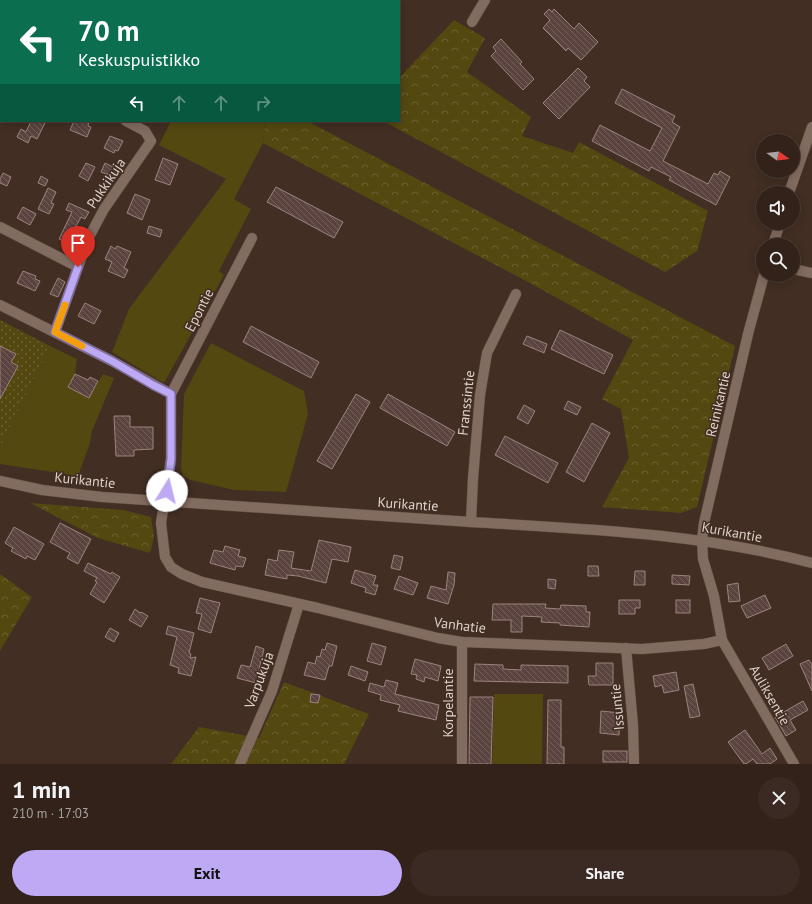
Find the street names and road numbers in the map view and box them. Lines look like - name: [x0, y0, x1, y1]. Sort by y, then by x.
- street label: Pukkikuja: [83, 154, 129, 212]
- street label: Epontie: [181, 285, 217, 335]
- street label: Reinikantie: [702, 369, 734, 439]
- street label: Franssintie: [454, 370, 478, 436]
- street label: Kurikantie: [54, 468, 116, 492]
- street label: Kurikantie: [377, 493, 439, 515]
- street label: Kurikantie: [700, 518, 764, 546]
- street label: Vanhatie: [432, 613, 487, 637]
- street label: Varpukuja: [240, 649, 278, 712]
- street label: Auliksentie: [746, 662, 794, 728]
- street label: Korpelantie: [439, 668, 457, 738]
- street label: Issuntie: [606, 683, 628, 731]

